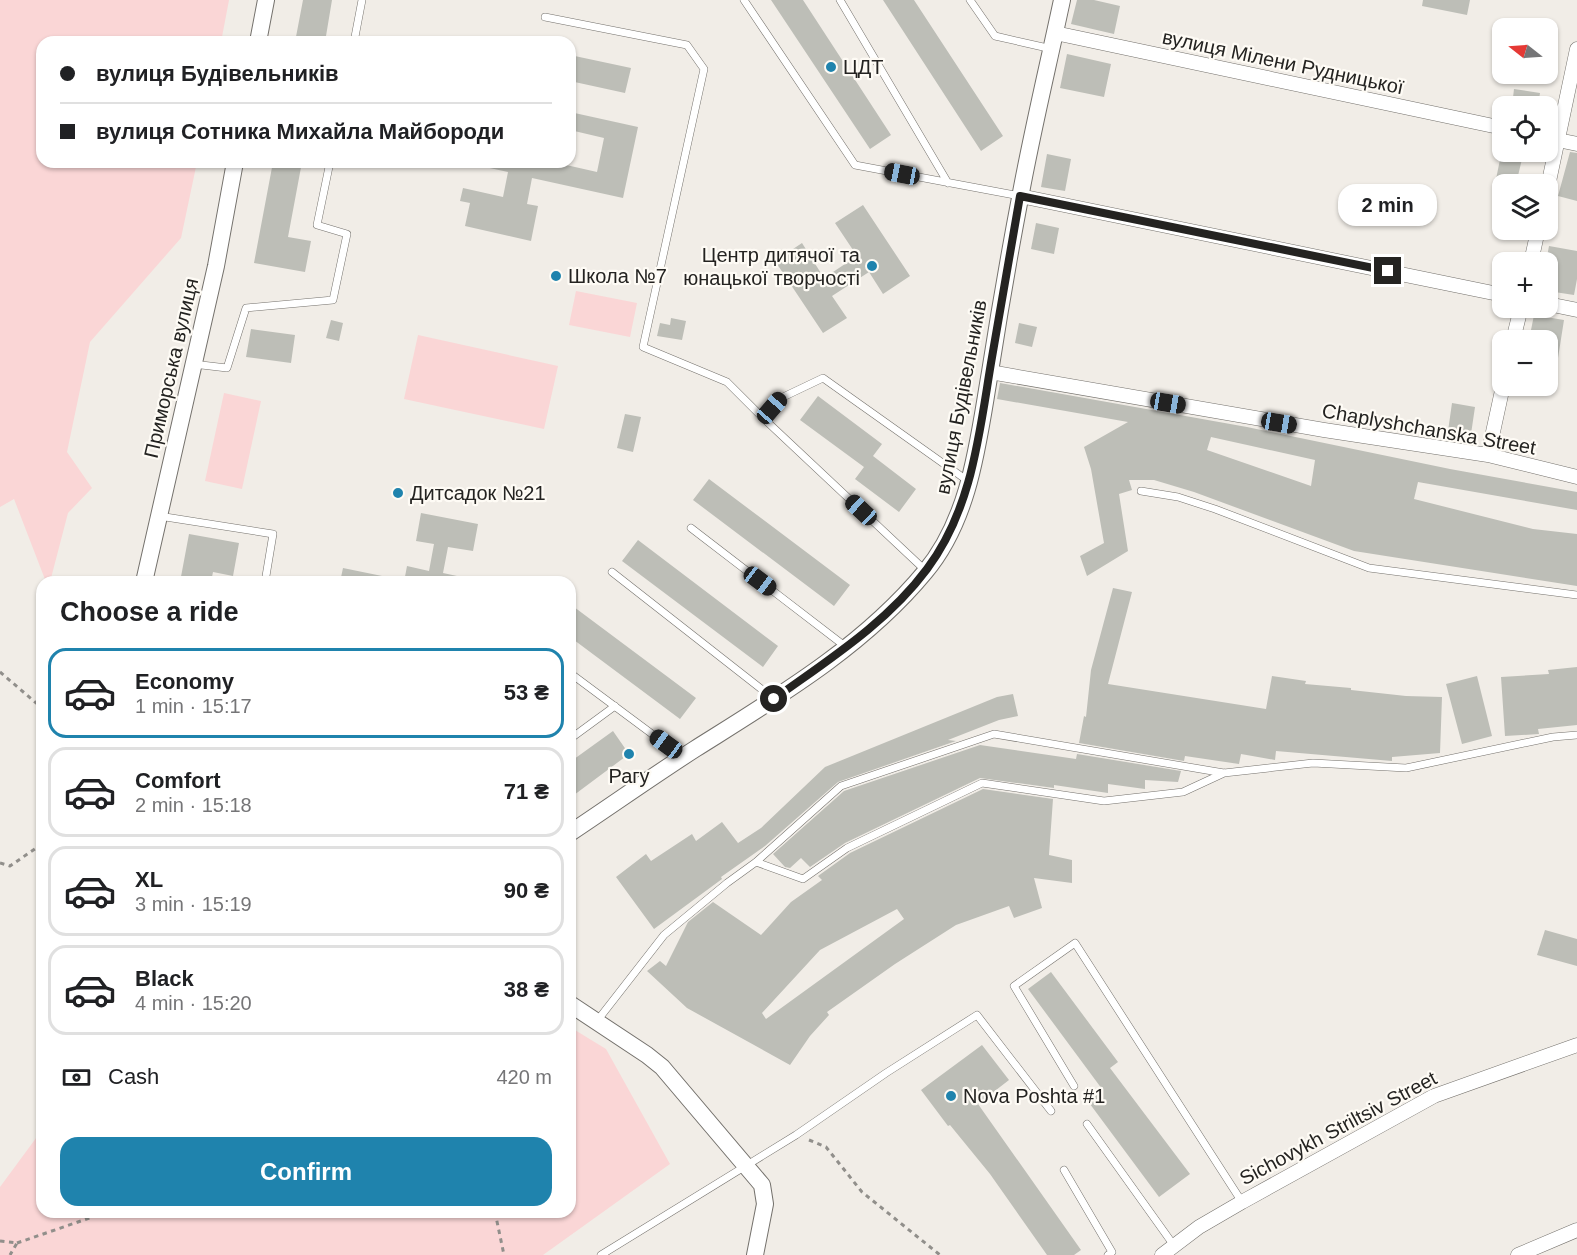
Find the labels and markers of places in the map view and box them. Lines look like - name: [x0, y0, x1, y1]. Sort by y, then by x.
- place label: ЦДТ: [843, 56, 884, 78]
- marker: ЦДТ: [824, 60, 838, 74]
- place label: Центр дитячої та юнацької творчості: [683, 244, 861, 289]
- marker: Центр дитячої та юнацької творчості: [865, 259, 879, 273]
- place label: Школа №7: [568, 265, 667, 287]
- marker: Школа №7: [549, 269, 563, 283]
- place label: Дитсадок №21: [410, 482, 546, 504]
- marker: Дитсадок №21: [391, 486, 405, 500]
- marker: Рагу: [622, 747, 636, 761]
- place label: Рагу: [608, 765, 650, 787]
- place label: Nova Poshta #1: [963, 1085, 1105, 1107]
- marker: Nova Poshta #1: [944, 1089, 958, 1103]

